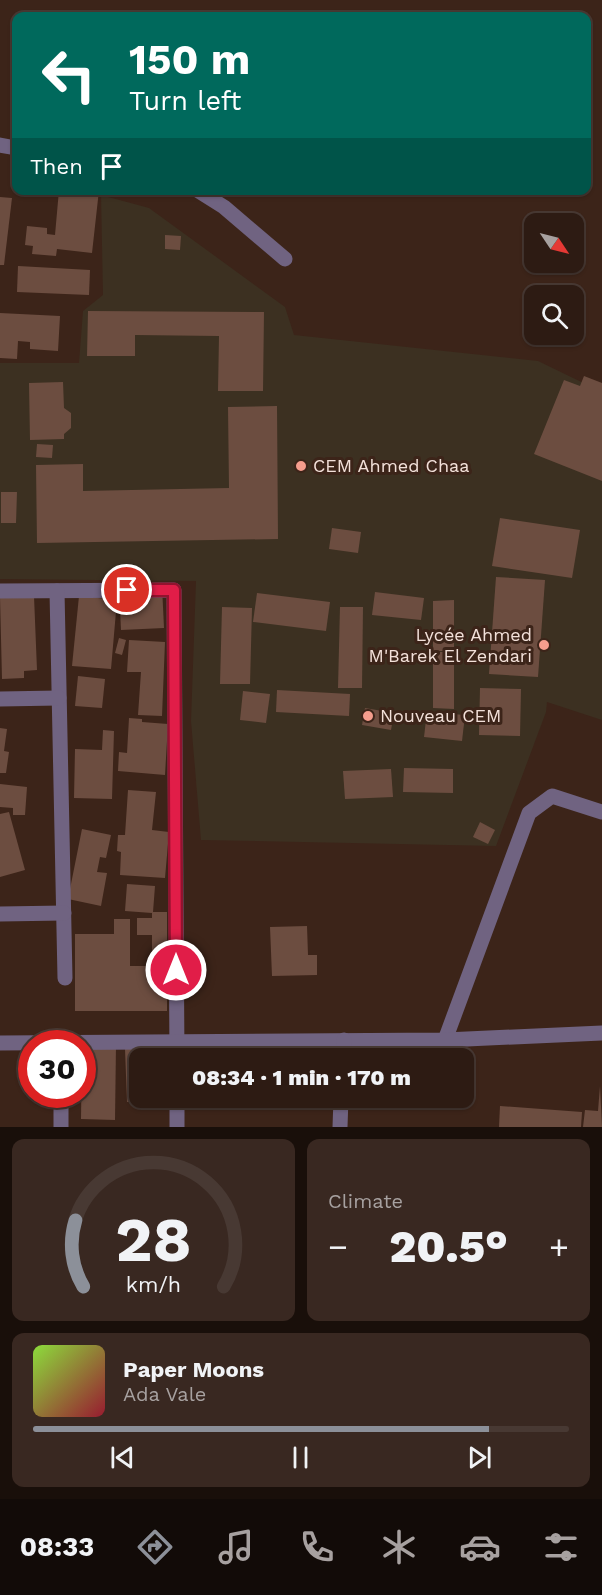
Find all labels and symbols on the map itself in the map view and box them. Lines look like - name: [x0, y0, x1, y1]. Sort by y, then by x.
- north arrow: [524, 213, 584, 273]
- place label: CEM Ahmed Chaa: [313, 455, 469, 476]
- marker: CEM Ahmed Chaa: [294, 459, 308, 473]
- pin: [101, 564, 152, 615]
- place label: Lycée Ahmed M'Barek El Zendari: [369, 624, 532, 666]
- marker: Lycée Ahmed M'Barek El Zendari: [537, 638, 551, 652]
- place label: Nouveau CEM: [380, 705, 501, 726]
- marker: Nouveau CEM: [361, 709, 375, 723]
- position arrow: [144, 938, 208, 1002]
- speed limit sign: 30: [18, 1030, 96, 1108]

